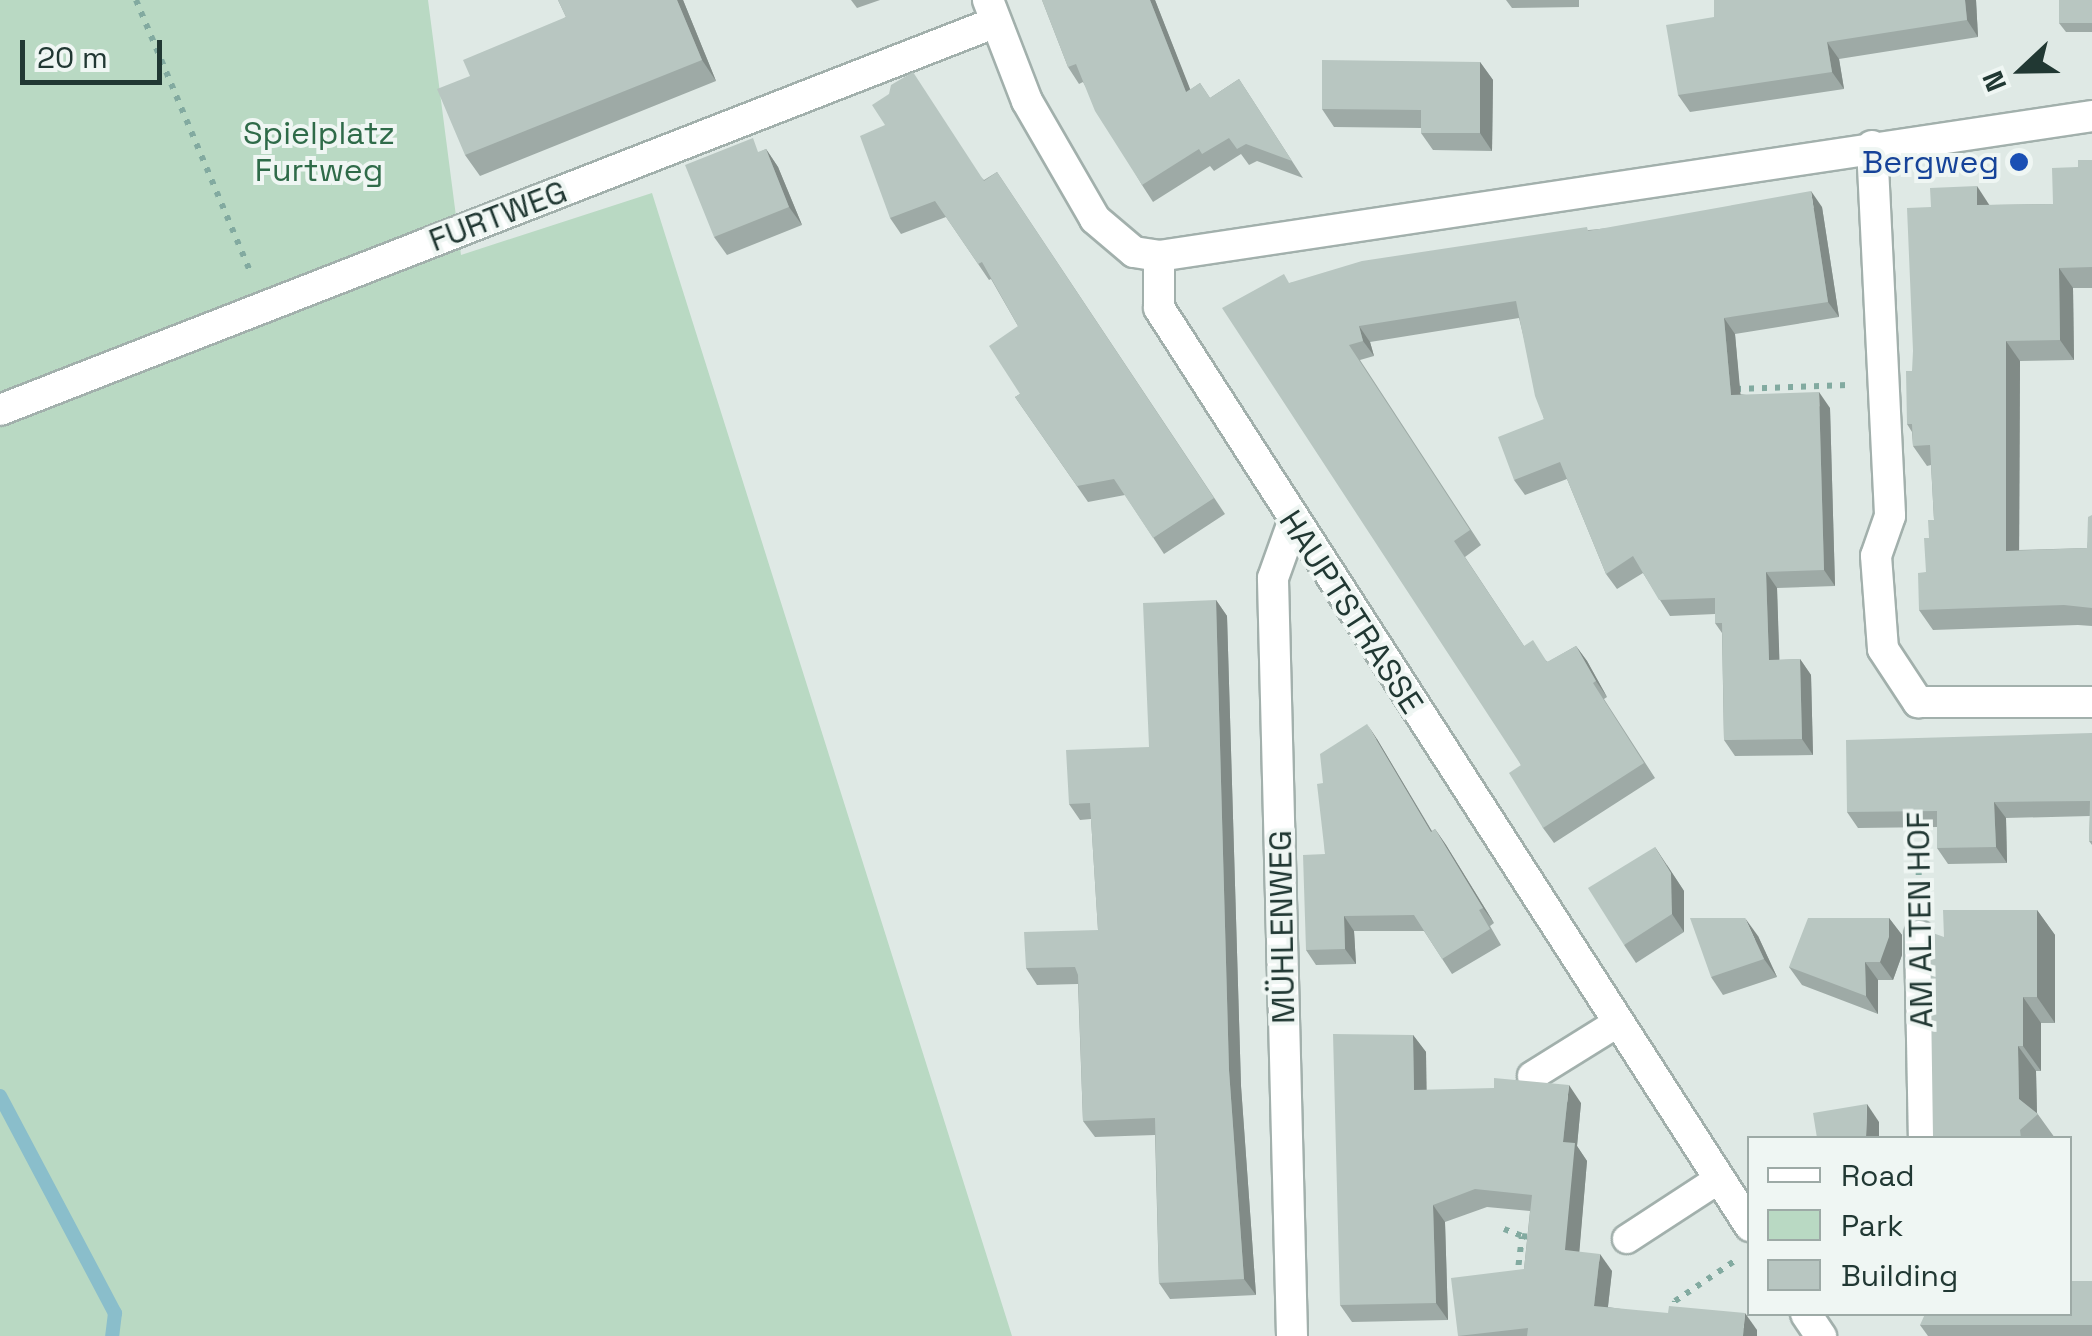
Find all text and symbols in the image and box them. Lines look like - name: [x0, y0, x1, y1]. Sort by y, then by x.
- scale bar: [25, 20, 168, 82]
- north arrow: [1972, 20, 2072, 120]
- text: 20 m: [37, 38, 108, 77]
- text: N: [1974, 66, 2014, 97]
- park label: Spielplatz Furtweg: [243, 115, 395, 190]
- place label: Bergweg: [1862, 143, 1999, 181]
- marker: Bergweg: [2008, 151, 2030, 173]
- street label: FURTWEG: [424, 172, 572, 260]
- street label: HAUPTSTRASSE: [1271, 503, 1431, 721]
- street label: AM ALTEN HOF: [1899, 811, 1941, 1029]
- street label: MÜHLENWEG: [1261, 830, 1303, 1024]
- legend: [1747, 1136, 2072, 1316]
- text: Road: [1841, 1156, 1915, 1195]
- text: Park: [1841, 1206, 1903, 1245]
- text: Building: [1841, 1256, 1958, 1295]

